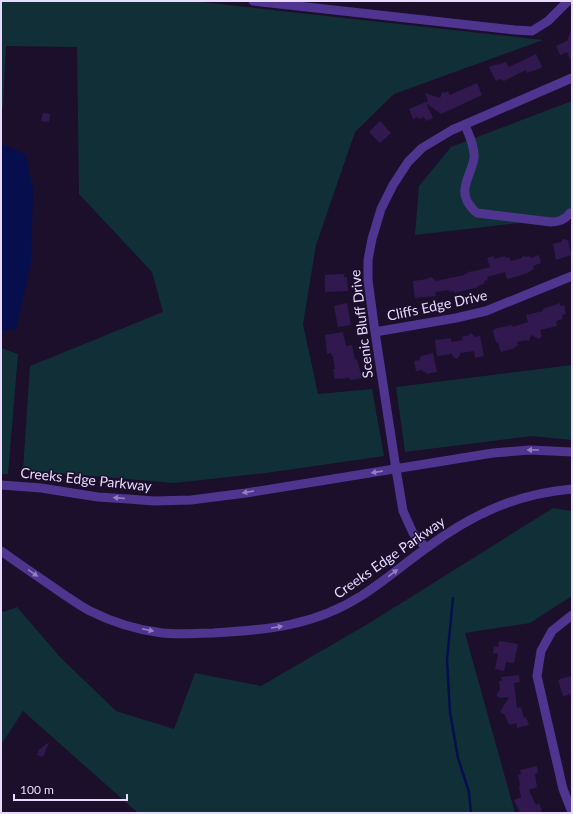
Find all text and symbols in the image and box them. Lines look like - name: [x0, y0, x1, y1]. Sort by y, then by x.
- street label: Scenic Bluff Drive: [346, 269, 376, 379]
- street label: Cliffs Edge Drive: [385, 286, 489, 324]
- one-way arrow: [526, 447, 539, 453]
- street label: Creeks Edge Parkway: [20, 464, 153, 494]
- one-way arrow: [371, 469, 383, 475]
- one-way arrow: [242, 489, 255, 495]
- one-way arrow: [113, 495, 125, 502]
- street label: Creeks Edge Parkway: [330, 512, 448, 602]
- one-way arrow: [388, 568, 399, 577]
- one-way arrow: [28, 569, 38, 577]
- one-way arrow: [271, 624, 284, 630]
- one-way arrow: [142, 628, 154, 634]
- scale bar: [14, 776, 127, 802]
- text: 100 m: [20, 782, 54, 797]

